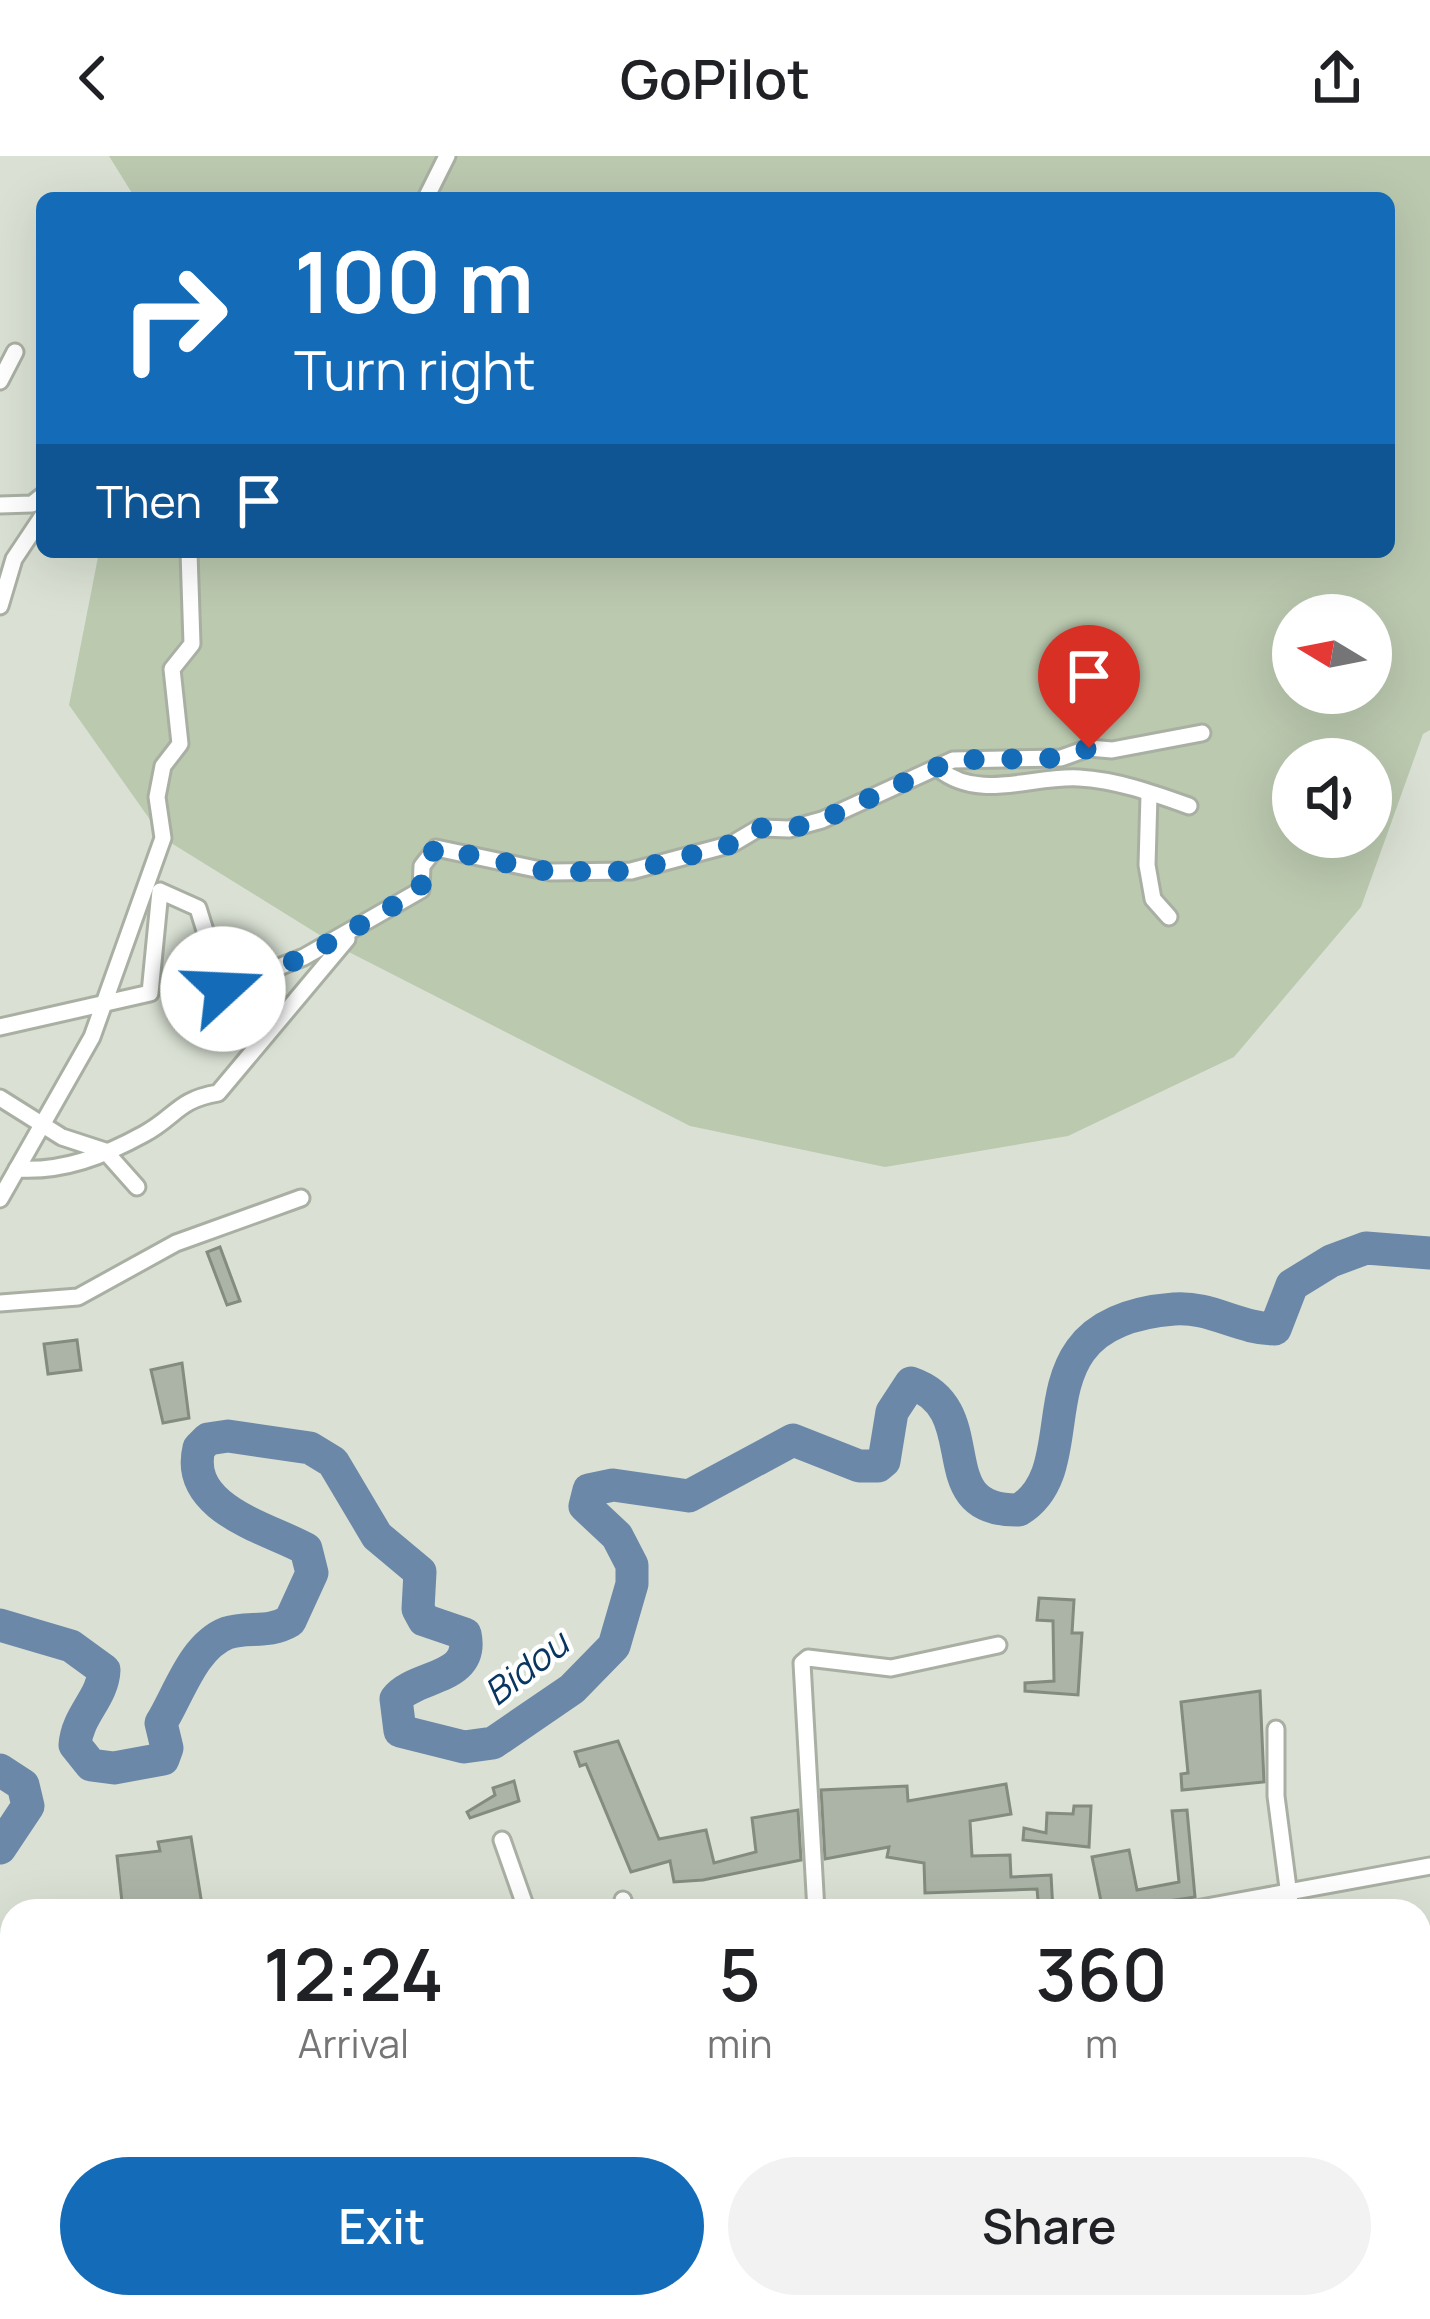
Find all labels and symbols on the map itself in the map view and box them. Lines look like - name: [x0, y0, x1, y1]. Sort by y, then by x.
- north arrow: [1272, 594, 1392, 714]
- pin: [1038, 625, 1140, 748]
- position arrow: [160, 926, 286, 1052]
- water label: Bidou: [473, 1618, 580, 1716]

